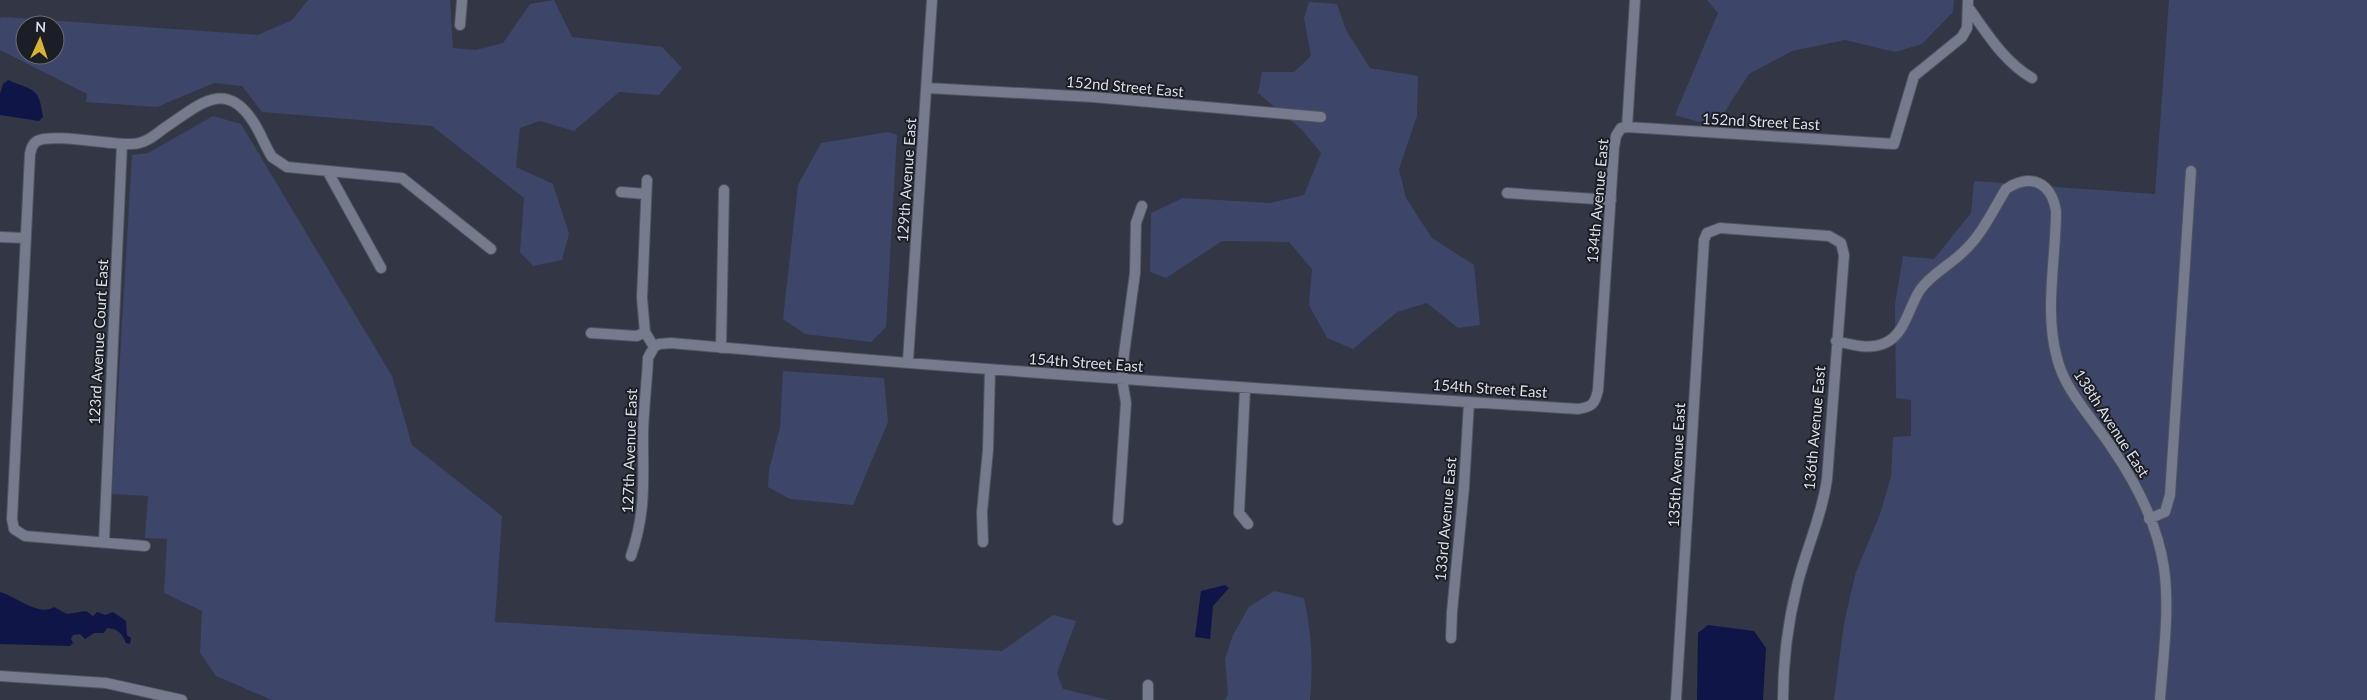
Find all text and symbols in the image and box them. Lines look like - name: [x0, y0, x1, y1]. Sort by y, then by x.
- north arrow: [15, 15, 65, 65]
- text: N: [35, 18, 47, 35]
- street label: 152nd Street East: [1065, 72, 1185, 100]
- street label: 152nd Street East: [1702, 109, 1821, 133]
- street label: 129th Avenue East: [893, 117, 919, 243]
- street label: 134th Avenue East: [1583, 138, 1611, 264]
- street label: 123rd Avenue Court East: [85, 258, 111, 425]
- street label: 154th Street East: [1028, 349, 1145, 375]
- street label: 136th Avenue East: [1800, 365, 1828, 491]
- street label: 138th Avenue East: [2071, 366, 2154, 481]
- street label: 154th Street East: [1432, 375, 1549, 401]
- street label: 127th Avenue East: [618, 388, 640, 514]
- street label: 135th Avenue East: [1664, 402, 1688, 528]
- street label: 133rd Avenue East: [1431, 456, 1459, 582]

